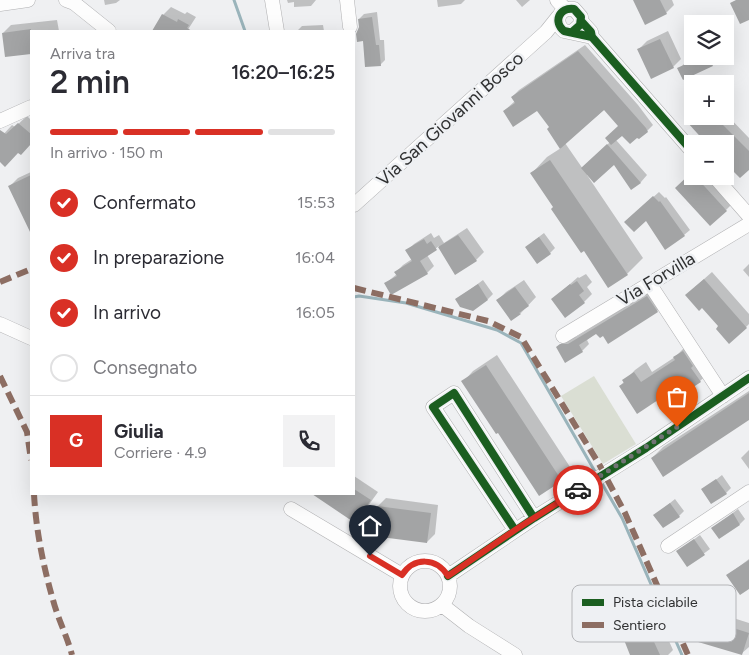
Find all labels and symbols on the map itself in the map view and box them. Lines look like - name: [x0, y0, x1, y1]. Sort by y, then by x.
- street label: Via San Giovanni Bosco: [372, 47, 528, 191]
- street label: Via Forvilla: [613, 247, 699, 311]
- pin: [656, 376, 698, 427]
- courier: [553, 465, 603, 515]
- pin: [349, 505, 391, 556]
- legend: [572, 585, 736, 642]
- text: Pista ciclabile: [613, 594, 698, 611]
- text: Sentiero: [613, 617, 666, 634]

